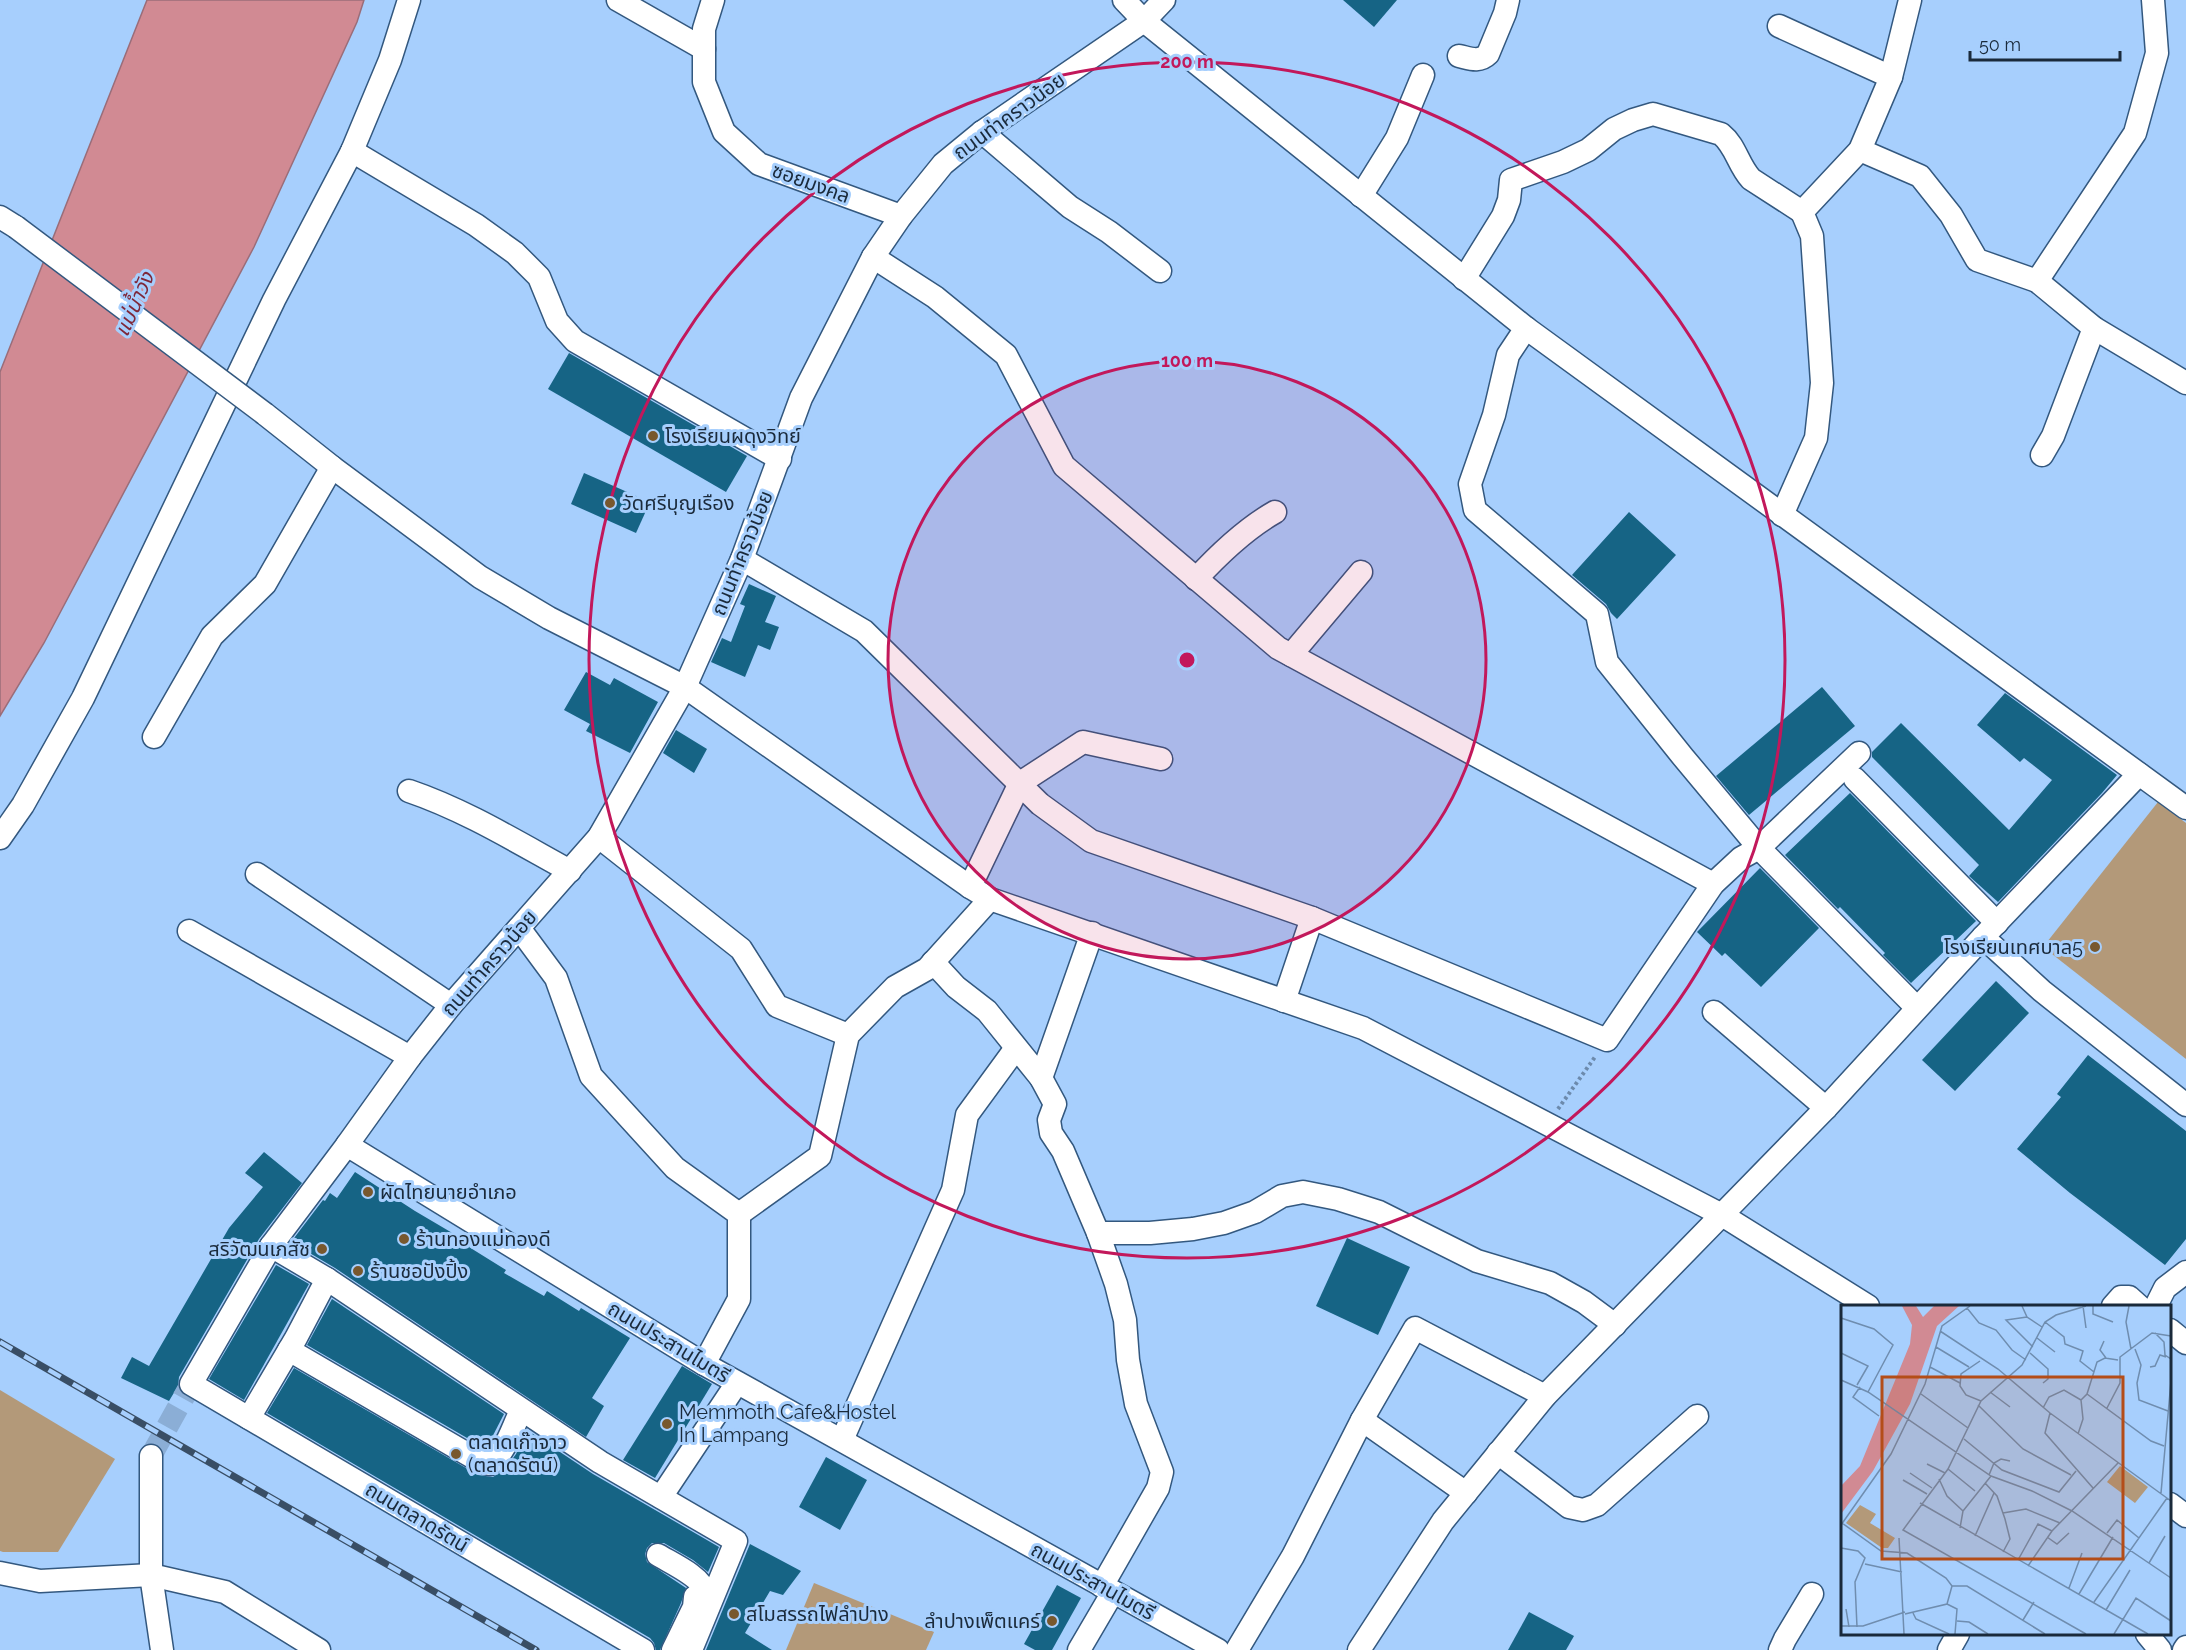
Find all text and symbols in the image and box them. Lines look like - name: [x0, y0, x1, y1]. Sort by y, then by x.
- scale bar: [1970, 24, 2120, 62]
- text: 50 m: [1979, 34, 2021, 55]
- text: 200 m: [1160, 51, 1214, 72]
- street label: ถนนท่าคราวน้อย: [948, 67, 1070, 165]
- street label: ซอยมงคล: [769, 158, 853, 208]
- water label: แม่น้ำวัง: [107, 266, 160, 340]
- text: 100 m: [1161, 350, 1213, 371]
- place label: โรงเรียนผดุงวิทย์: [665, 424, 801, 448]
- marker: โรงเรียนผดุงวิทย์: [646, 429, 660, 443]
- street label: ถนนท่าคราวน้อย: [706, 487, 778, 619]
- place label: วัดศรีบุญเรือง: [622, 491, 734, 515]
- marker: วัดศรีบุญเรือง: [603, 496, 617, 510]
- centre of rings: [1177, 650, 1197, 670]
- street label: ถนนท่าคราวน้อย: [436, 905, 542, 1021]
- place label: โรงเรียนเทศบาล5: [1944, 935, 2083, 959]
- marker: โรงเรียนเทศบาล5: [2088, 940, 2102, 954]
- place label: ผัดไทยนายอำเภอ: [380, 1180, 517, 1204]
- marker: ผัดไทยนายอำเภอ: [361, 1185, 375, 1199]
- place label: ร้านทองแม่ทองดี: [416, 1227, 551, 1251]
- marker: ร้านทองแม่ทองดี: [397, 1232, 411, 1246]
- place label: สริวัฒนเภสัช: [208, 1237, 310, 1261]
- marker: สริวัฒนเภสัช: [315, 1242, 329, 1256]
- place label: ร้านชอปังปิ้ง: [370, 1258, 468, 1283]
- marker: ร้านชอปังปิ้ง: [351, 1264, 365, 1278]
- street label: ถนนประสานไมตรี: [604, 1296, 734, 1388]
- inset map: [1841, 1305, 2171, 1635]
- place label: Memmoth Cafe&Hostel In Lampang: [679, 1400, 896, 1447]
- marker: Memmoth Cafe&Hostel In Lampang: [660, 1417, 674, 1431]
- place label: ตลาดเก๊าจาว (ตลาดรัตน์): [468, 1430, 567, 1477]
- marker: ตลาดเก๊าจาว (ตลาดรัตน์): [449, 1447, 463, 1461]
- street label: ถนนตลาดรัตน์: [361, 1477, 473, 1557]
- street label: ถนนประสานไมตรี: [1027, 1537, 1159, 1625]
- place label: สโมสรรถไฟลำปาง: [746, 1602, 889, 1626]
- marker: สโมสรรถไฟลำปาง: [727, 1607, 741, 1621]
- place label: ลำปางเพ็ตแคร์: [924, 1609, 1041, 1633]
- marker: ลำปางเพ็ตแคร์: [1045, 1614, 1059, 1628]

